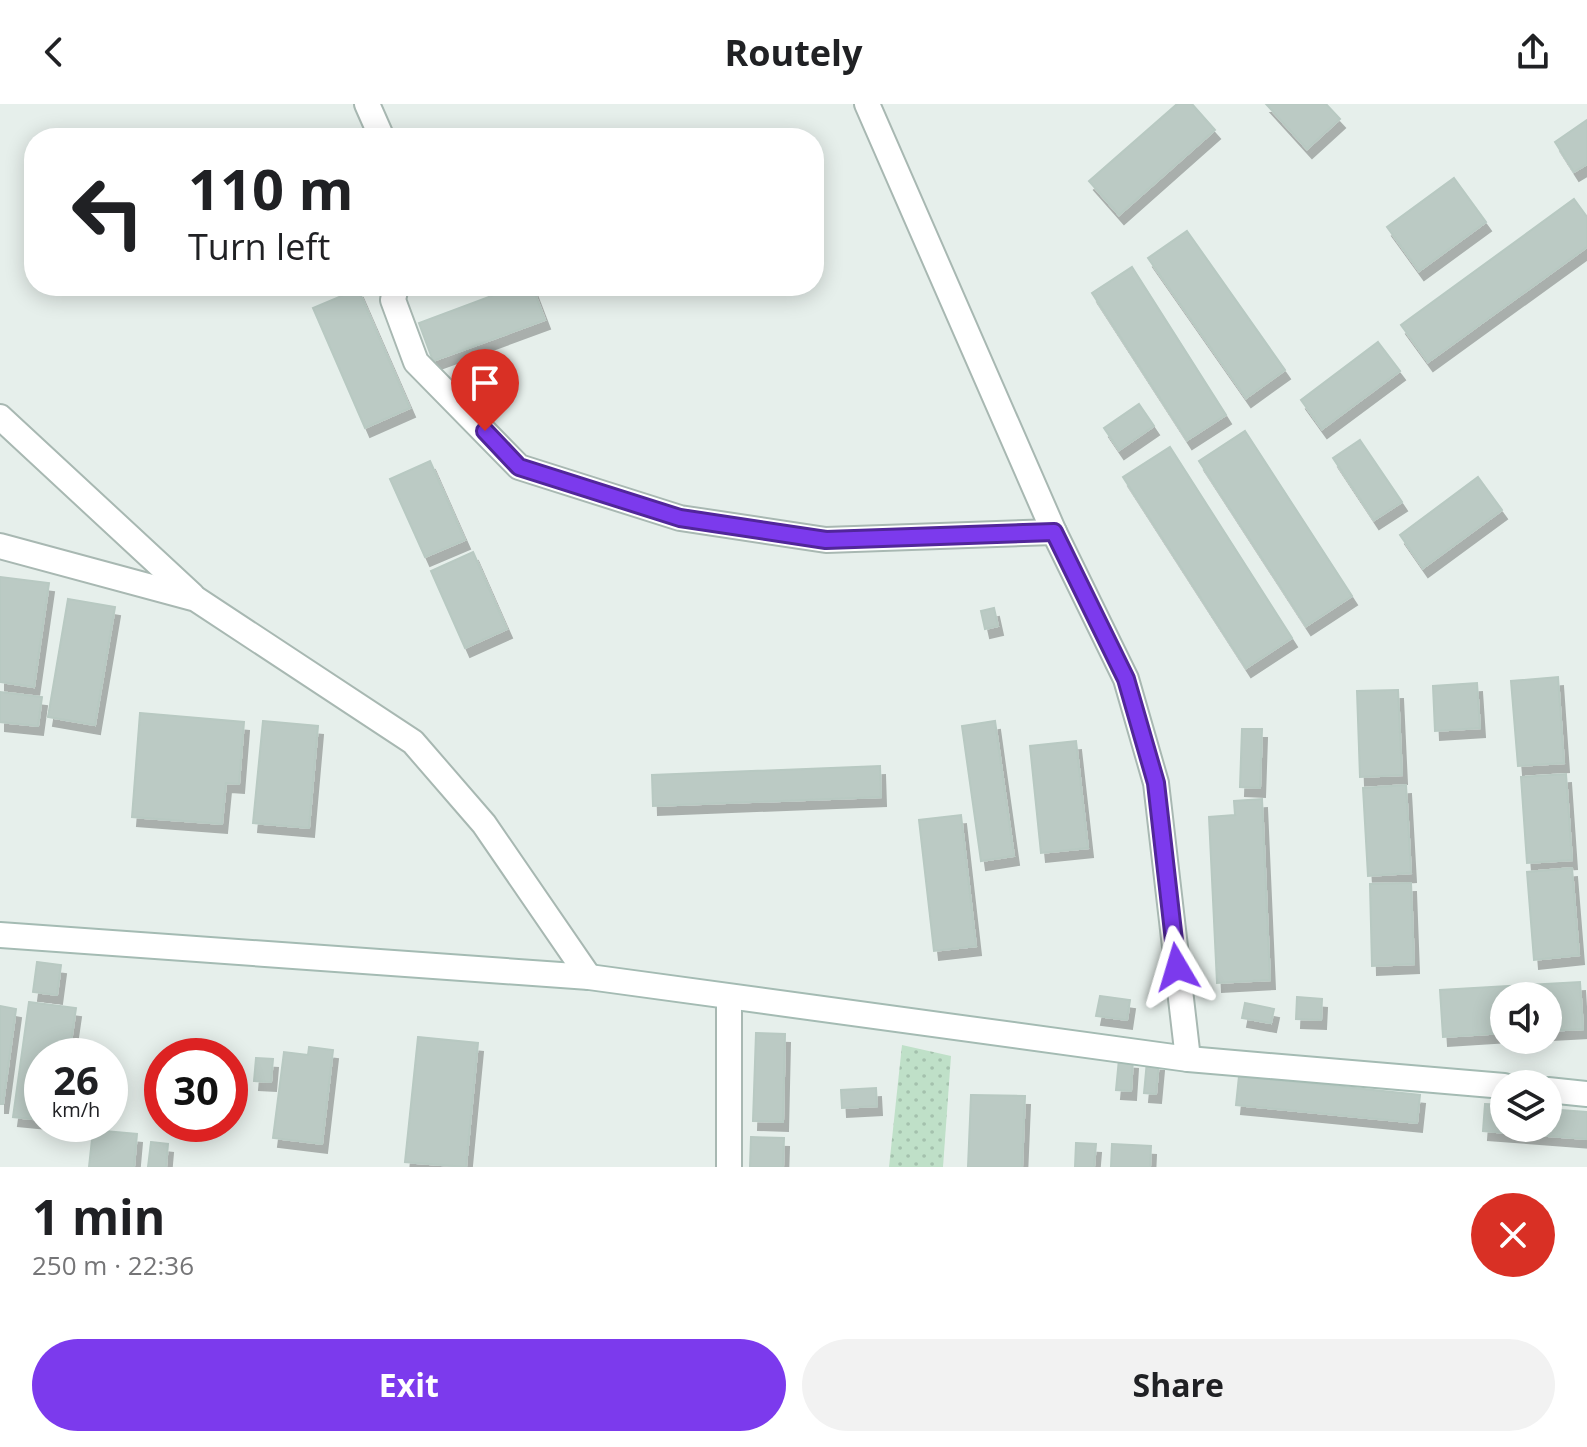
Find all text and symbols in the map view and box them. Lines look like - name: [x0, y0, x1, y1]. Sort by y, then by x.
- text: Routely: [724, 28, 863, 77]
- icon: back: [32, 30, 76, 74]
- icon: share: [1511, 30, 1555, 74]
- text: 110 m: [188, 150, 354, 226]
- icon: left: [56, 160, 160, 264]
- text: Turn left: [188, 222, 330, 271]
- pin: [451, 349, 519, 431]
- icon: arrive: [463, 361, 507, 405]
- position arrow: [1135, 925, 1219, 1009]
- map controls: [1490, 982, 1562, 1142]
- button: sound: [1490, 982, 1562, 1054]
- speed limit sign: 30: [144, 1038, 248, 1142]
- text: 26: [53, 1052, 99, 1107]
- button: layers: [1490, 1070, 1562, 1142]
- text: km/h: [52, 1096, 100, 1123]
- text: 1 min: [32, 1184, 165, 1249]
- button: close: [1471, 1193, 1555, 1277]
- text: 250 m · 22:36: [32, 1247, 194, 1283]
- button: Exit: [32, 1339, 786, 1431]
- button: Share: [802, 1339, 1555, 1431]

